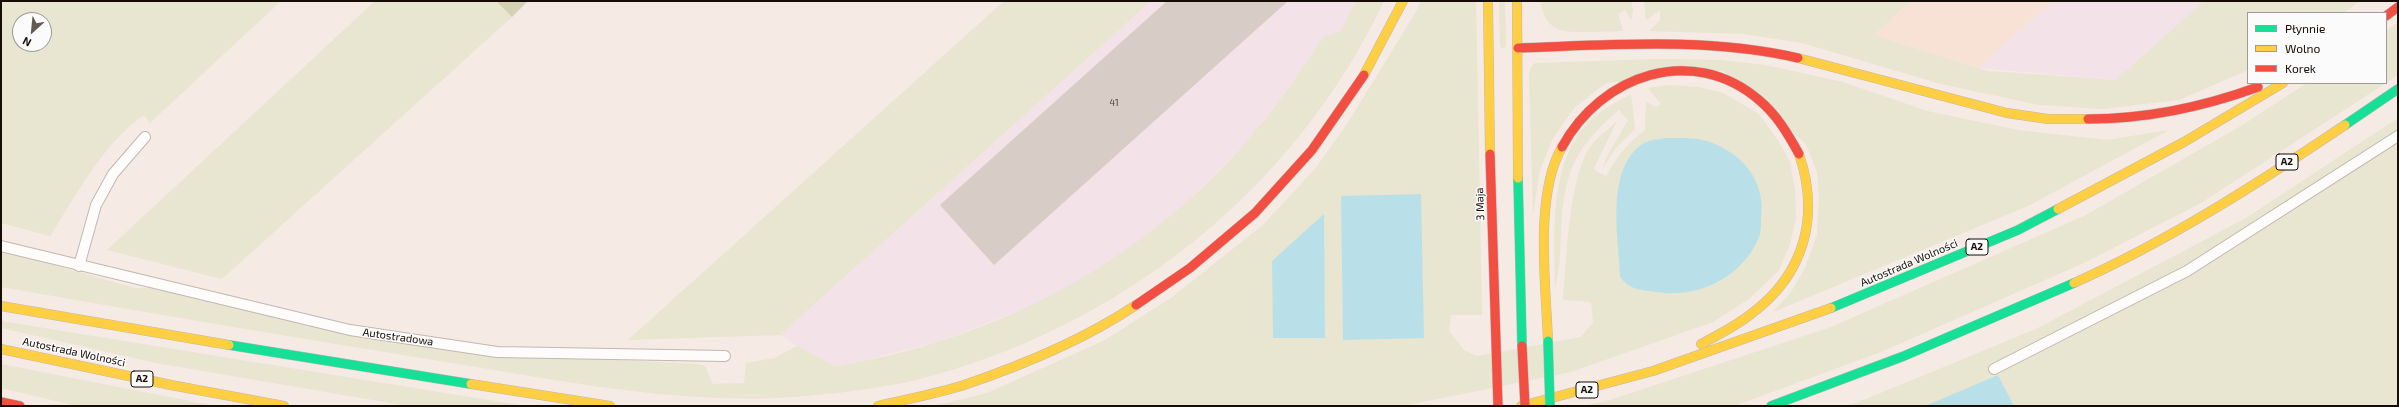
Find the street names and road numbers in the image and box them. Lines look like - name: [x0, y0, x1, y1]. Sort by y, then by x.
- road number: A2: [2276, 154, 2298, 170]
- street label: 3 Maja: [1473, 187, 1487, 221]
- street label: Autostrada Wolności: [1858, 236, 1960, 290]
- road number: A2: [1966, 239, 1988, 255]
- street label: Autostradowa: [362, 325, 434, 349]
- street label: Autostrada Wolności: [21, 335, 127, 369]
- road number: A2: [131, 371, 153, 387]
- road number: A2: [1576, 382, 1598, 398]

